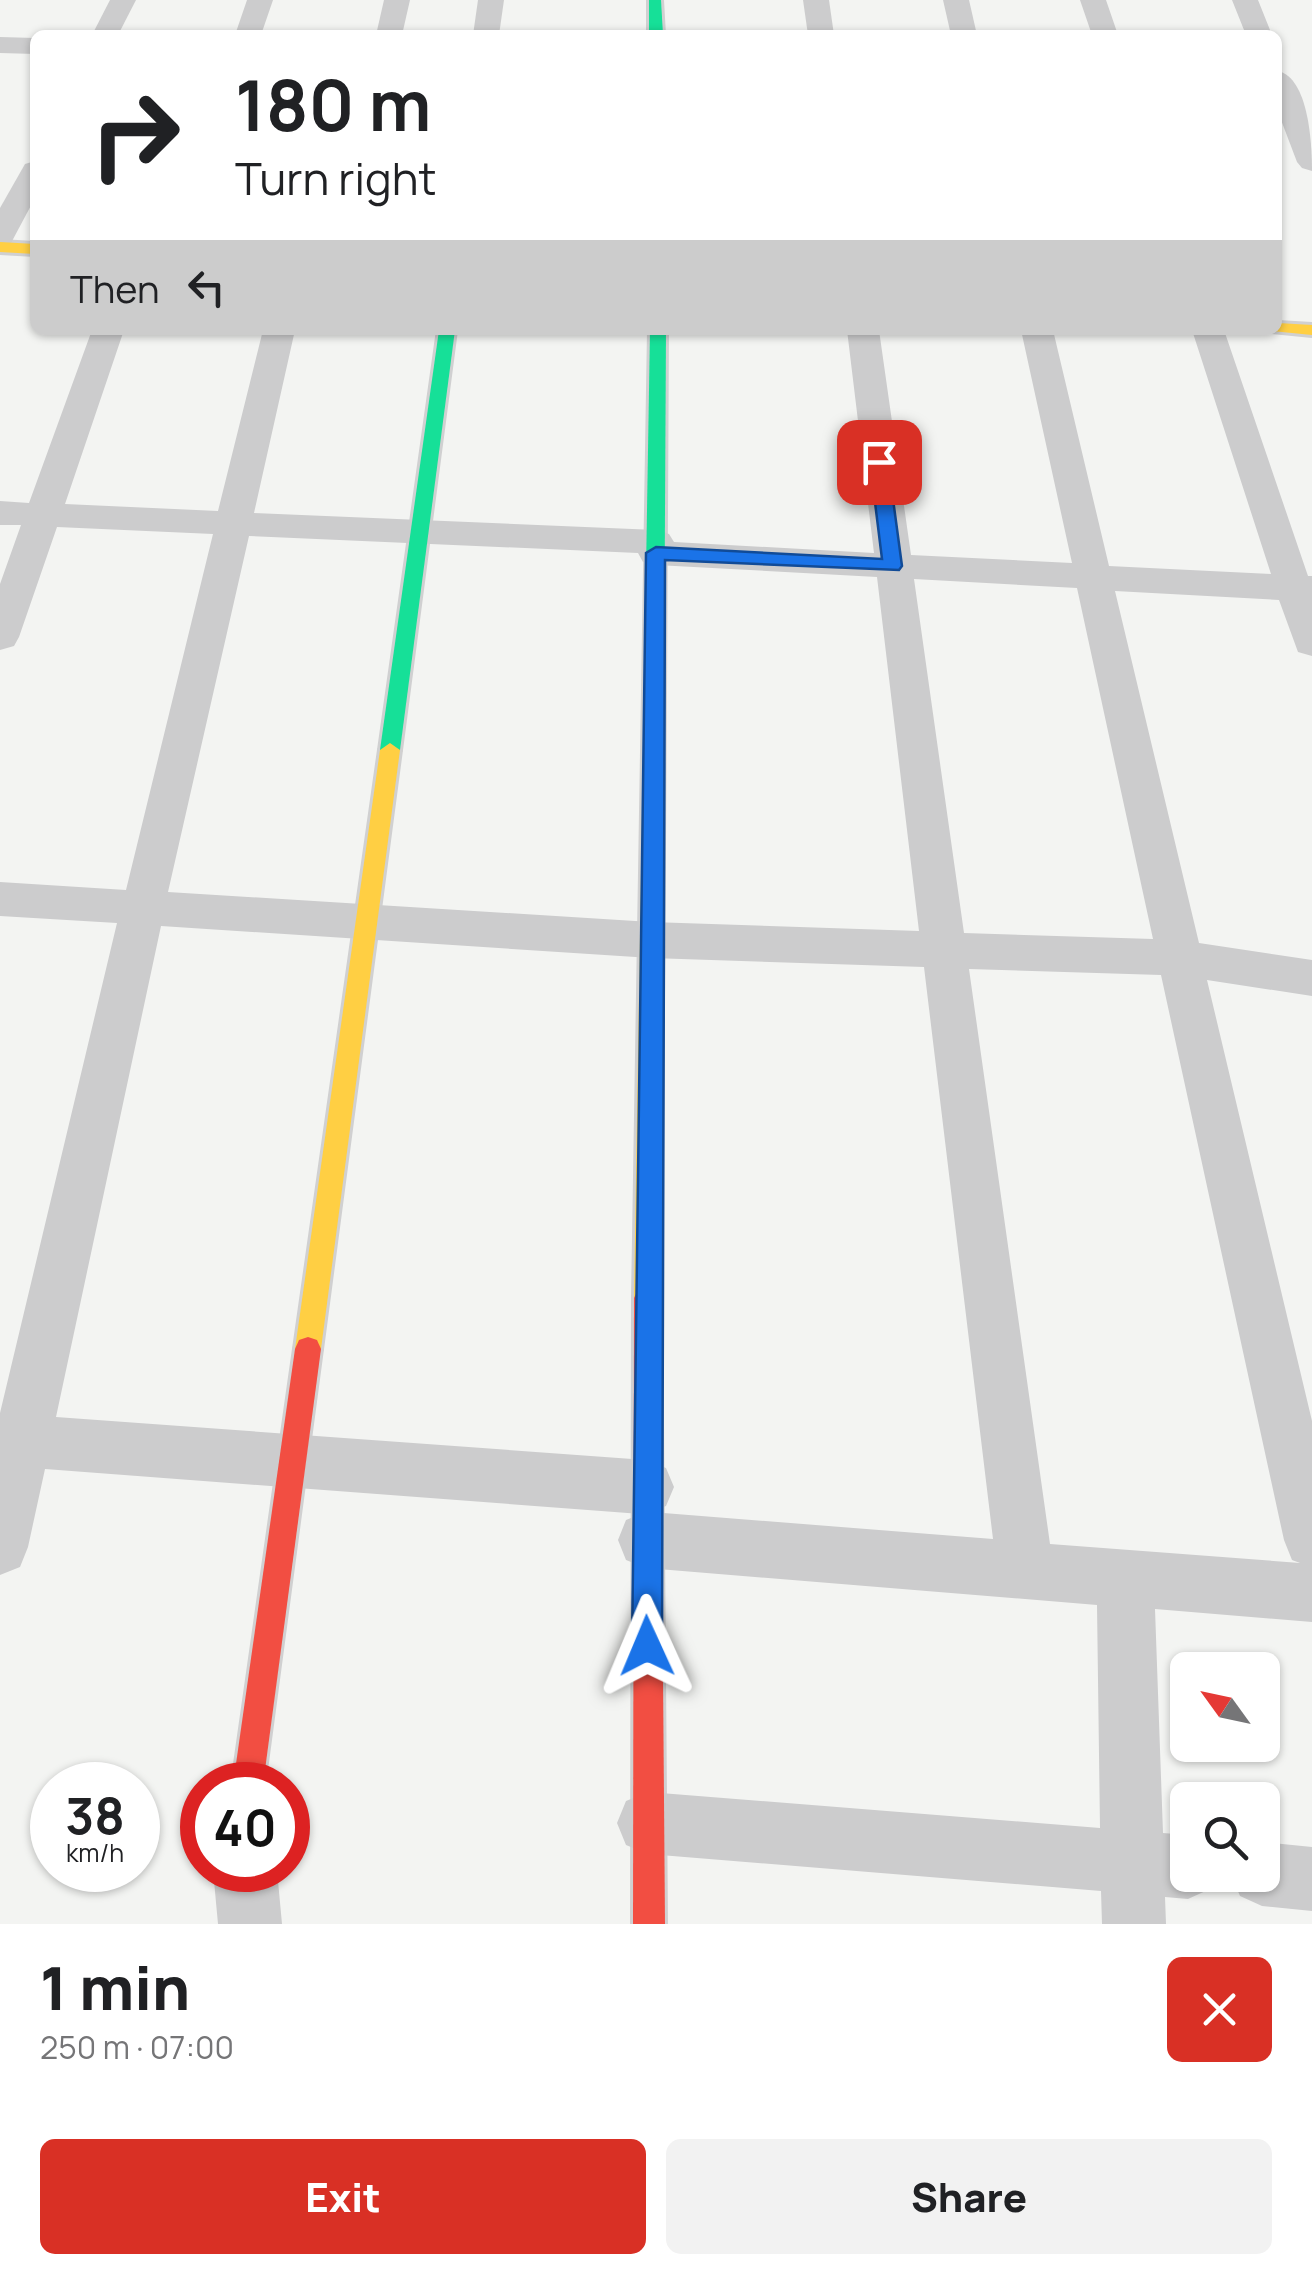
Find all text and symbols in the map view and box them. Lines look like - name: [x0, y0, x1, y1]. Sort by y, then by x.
- text: 180 m: [235, 56, 432, 152]
- icon: right: [70, 70, 200, 200]
- text: Turn right: [235, 147, 436, 209]
- icon: left: [179, 260, 234, 315]
- text: Then: [70, 262, 159, 314]
- pin: [837, 420, 922, 505]
- icon: arrive: [852, 435, 907, 490]
- position arrow: [595, 1594, 699, 1698]
- north arrow: [1170, 1652, 1280, 1762]
- map controls: [1170, 1652, 1280, 1892]
- speed limit sign: 40: [180, 1762, 310, 1892]
- text: 38: [65, 1781, 125, 1849]
- button: search: [1170, 1782, 1280, 1892]
- text: km/h: [66, 1835, 124, 1870]
- text: 1 min: [40, 1946, 190, 2028]
- button: close: [1167, 1957, 1272, 2062]
- text: 250 m · 07:00: [40, 2025, 234, 2069]
- button: Exit: [40, 2139, 646, 2254]
- button: Share: [666, 2139, 1272, 2254]

